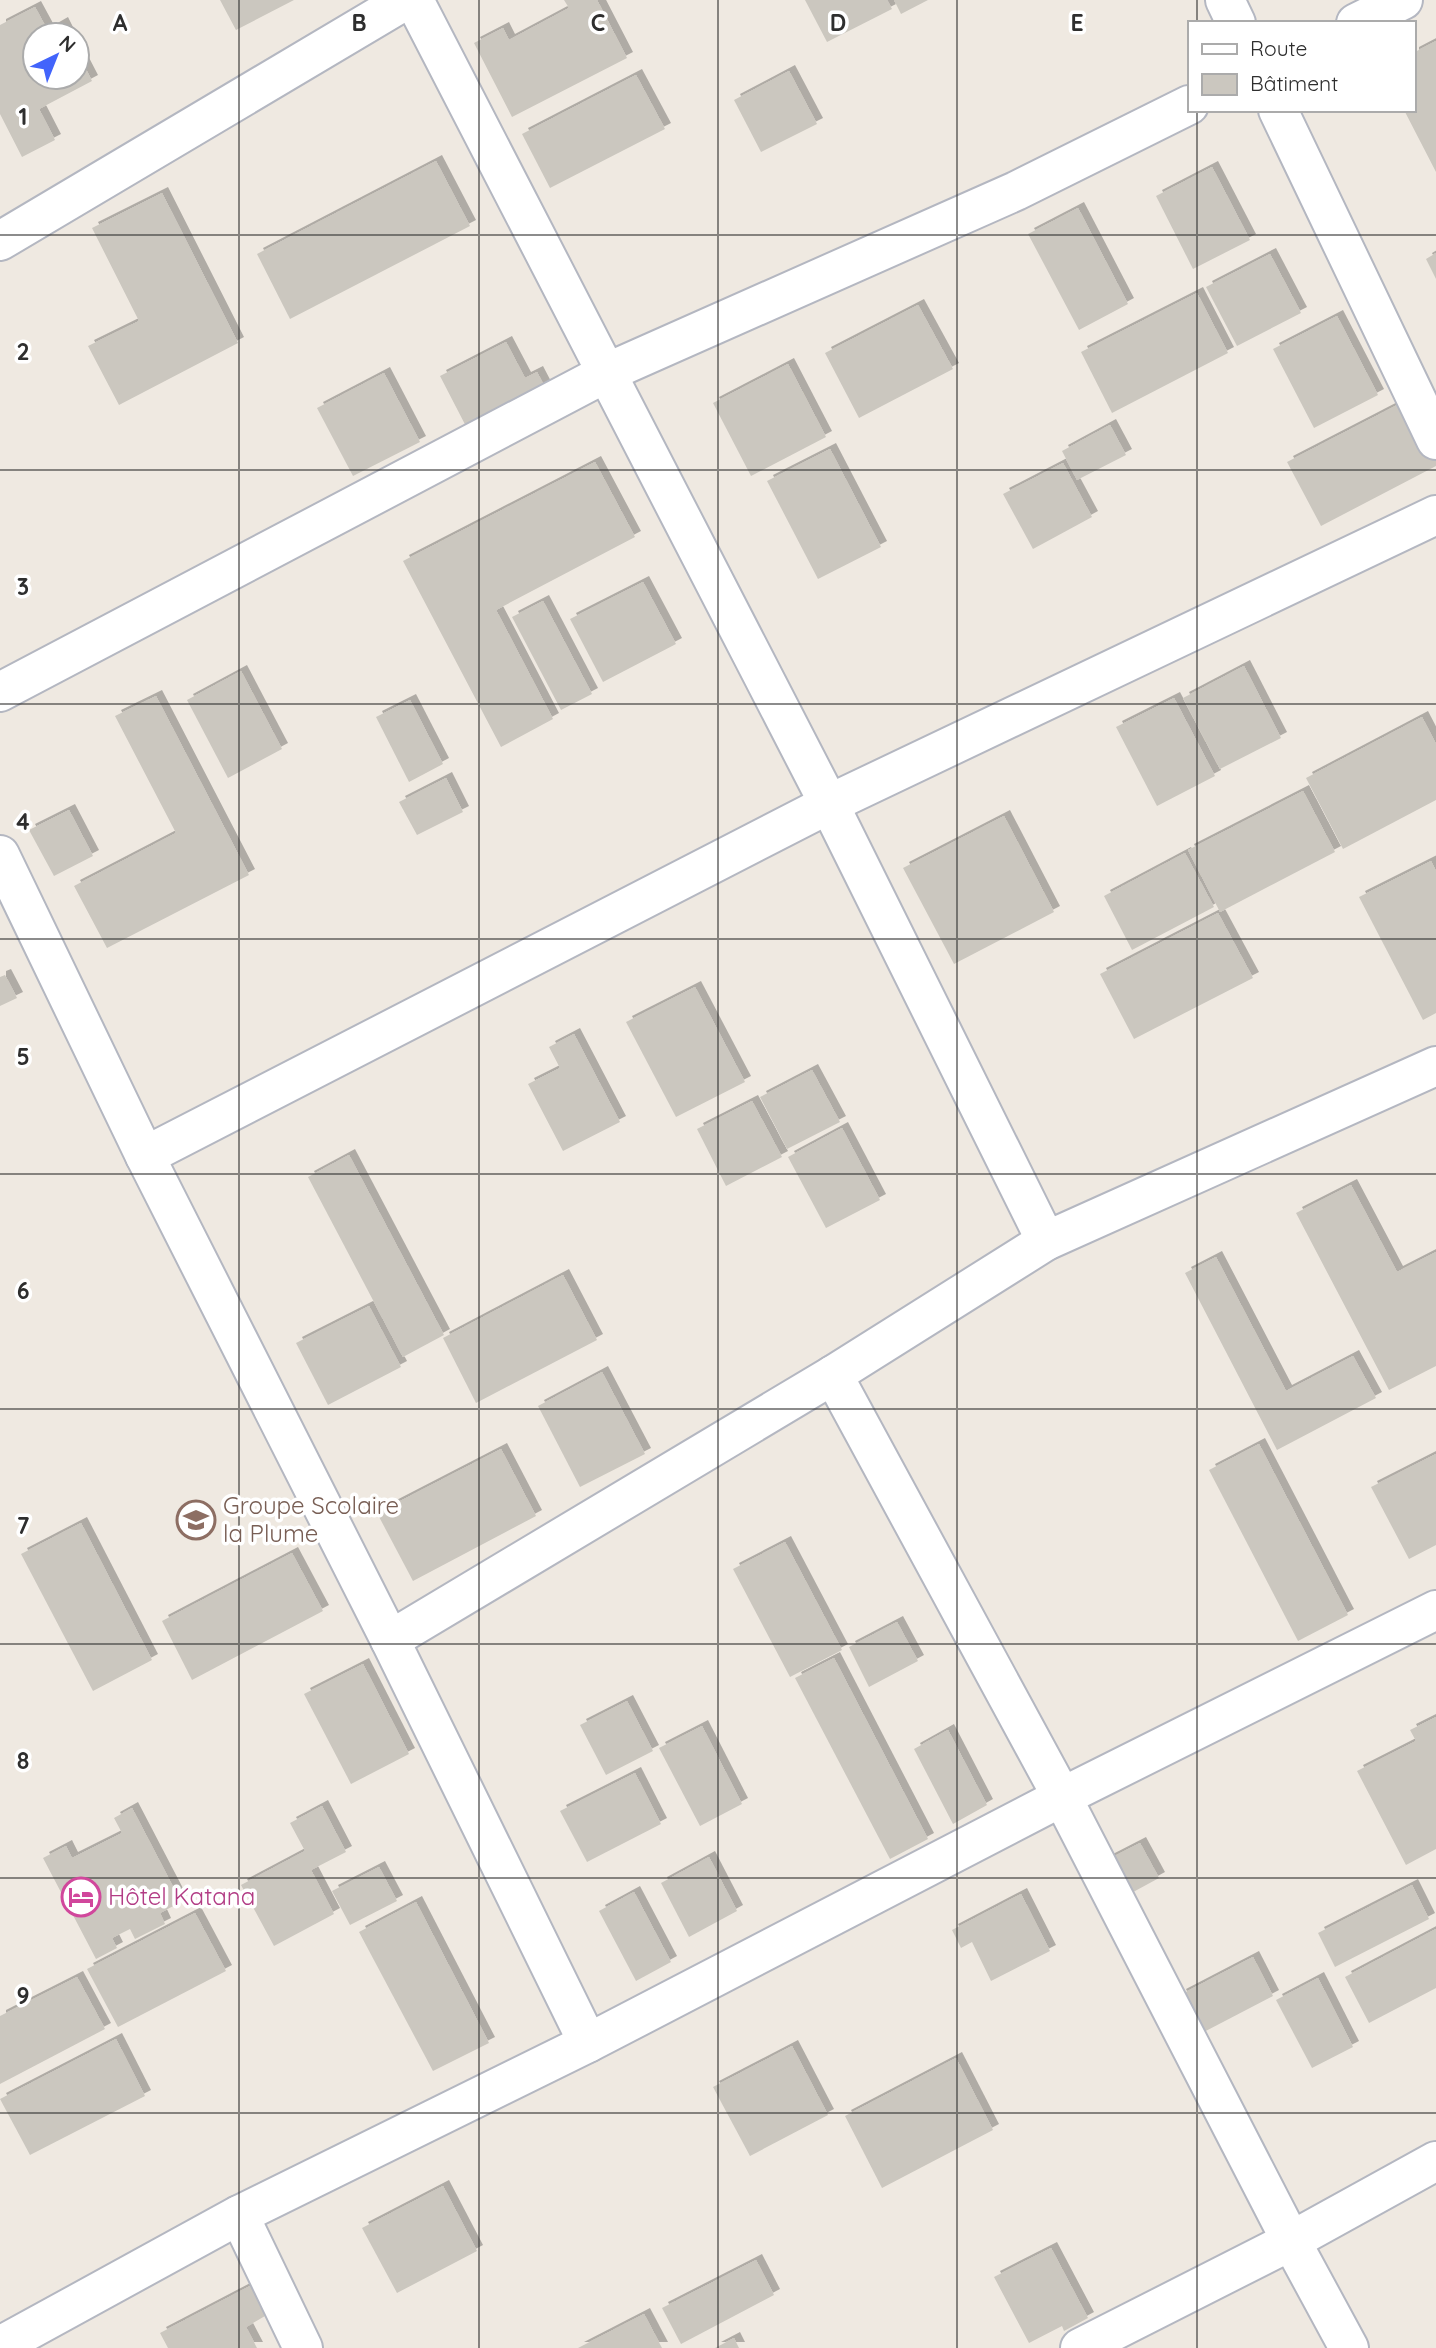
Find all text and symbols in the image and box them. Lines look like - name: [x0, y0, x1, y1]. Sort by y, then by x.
- text: A: [113, 8, 128, 37]
- text: B: [351, 8, 367, 37]
- text: C: [591, 8, 605, 37]
- text: D: [830, 8, 846, 37]
- text: E: [1070, 8, 1084, 37]
- north arrow: [21, 21, 91, 91]
- legend: [1188, 21, 1415, 112]
- text: N: [54, 30, 81, 57]
- text: Route: [1250, 35, 1307, 61]
- text: Bâtiment: [1250, 70, 1338, 96]
- text: 1: [19, 102, 27, 131]
- text: 2: [16, 337, 30, 366]
- text: 3: [17, 572, 29, 601]
- text: 4: [16, 807, 30, 836]
- text: 5: [16, 1042, 30, 1071]
- text: 6: [17, 1276, 29, 1305]
- place label: Groupe Scolaire la Plume: [223, 1490, 399, 1548]
- school or university icon: Groupe Scolaire la Plume: [175, 1499, 217, 1541]
- text: 7: [17, 1511, 30, 1540]
- text: 8: [17, 1746, 29, 1775]
- hotel icon: Hôtel Katana: [60, 1876, 102, 1918]
- place label: Hôtel Katana: [108, 1881, 255, 1911]
- text: 9: [16, 1981, 30, 2010]

